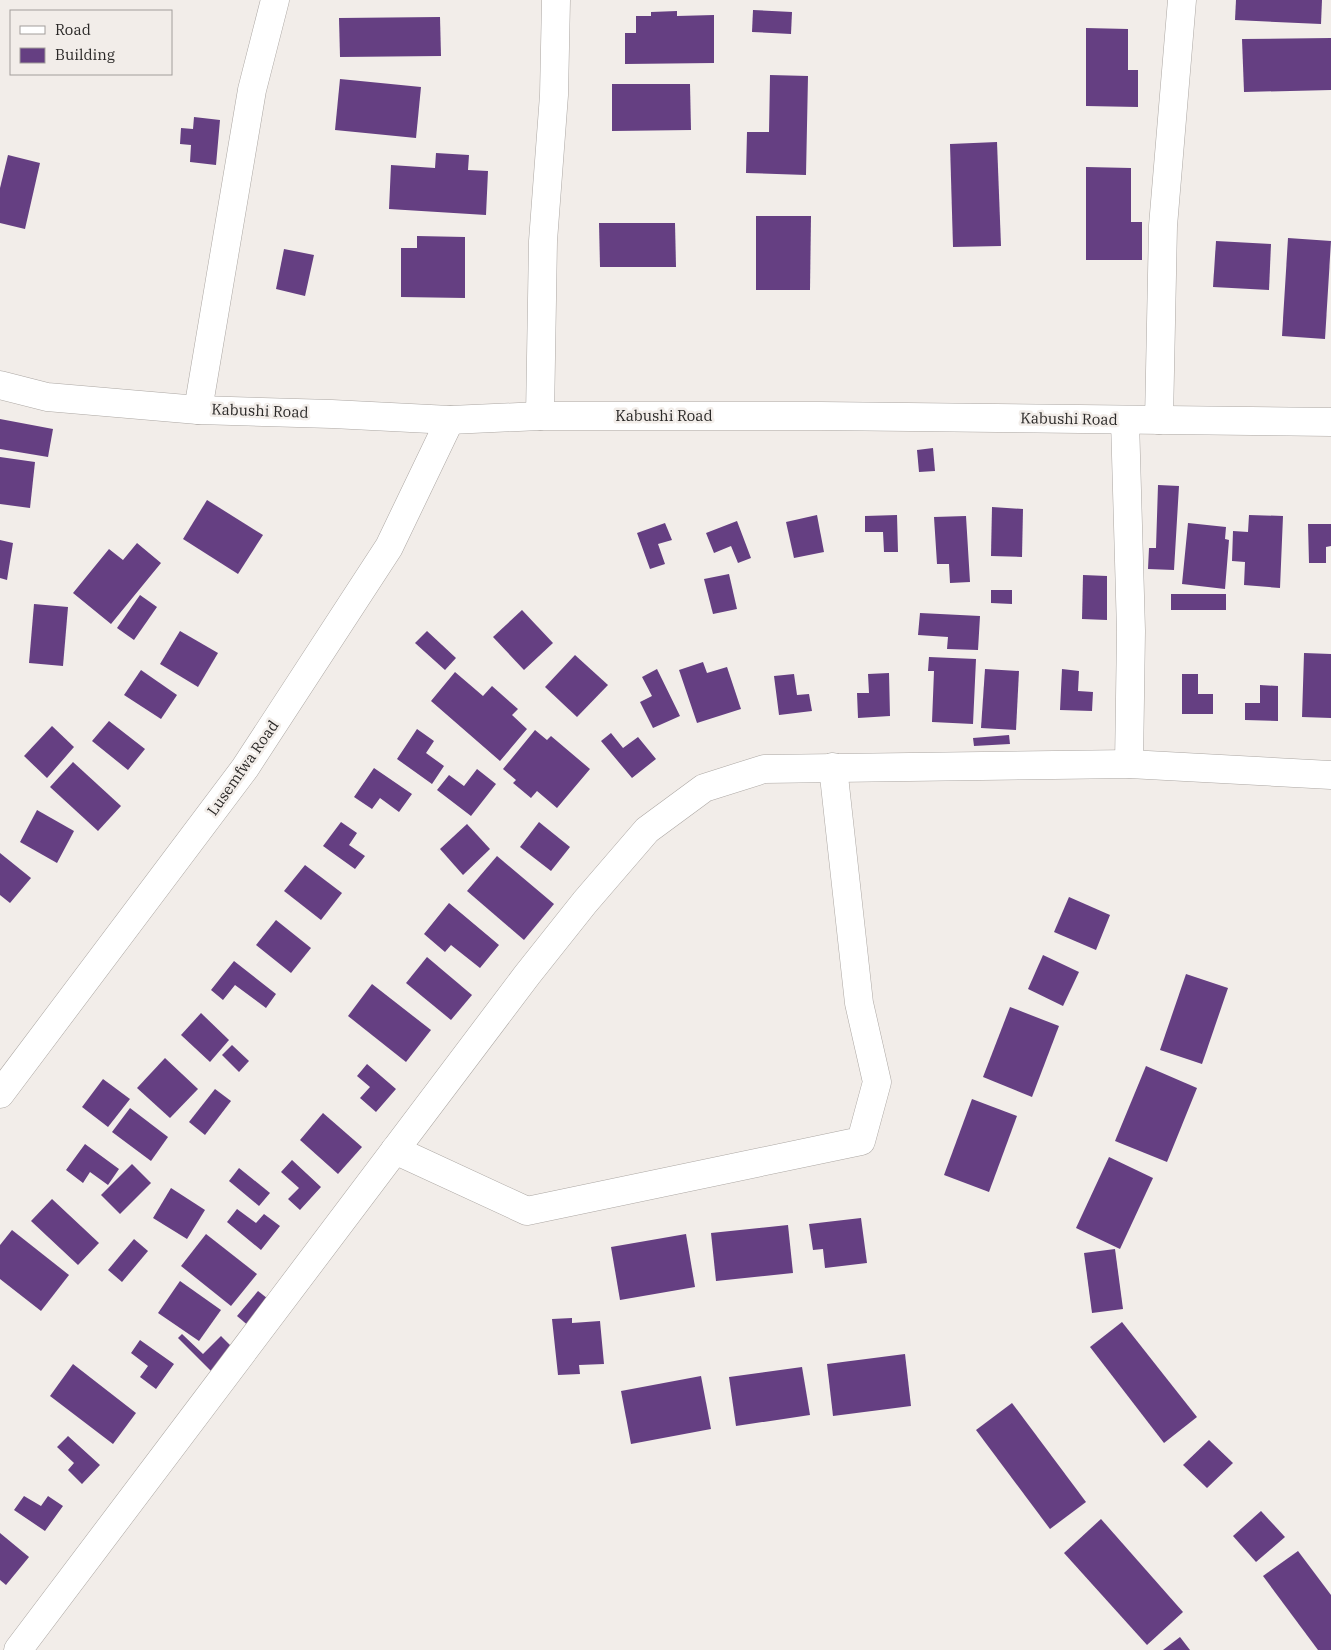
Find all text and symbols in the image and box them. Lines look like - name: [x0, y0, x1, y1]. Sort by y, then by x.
- legend: [10, 10, 172, 75]
- text: Road: [55, 20, 91, 39]
- text: Building: [55, 45, 115, 64]
- street label: Kabushi Road: [211, 399, 309, 422]
- street label: Kabushi Road: [615, 406, 713, 425]
- street label: Kabushi Road: [1020, 408, 1118, 429]
- street label: Lusemfwa Road: [203, 716, 282, 819]

